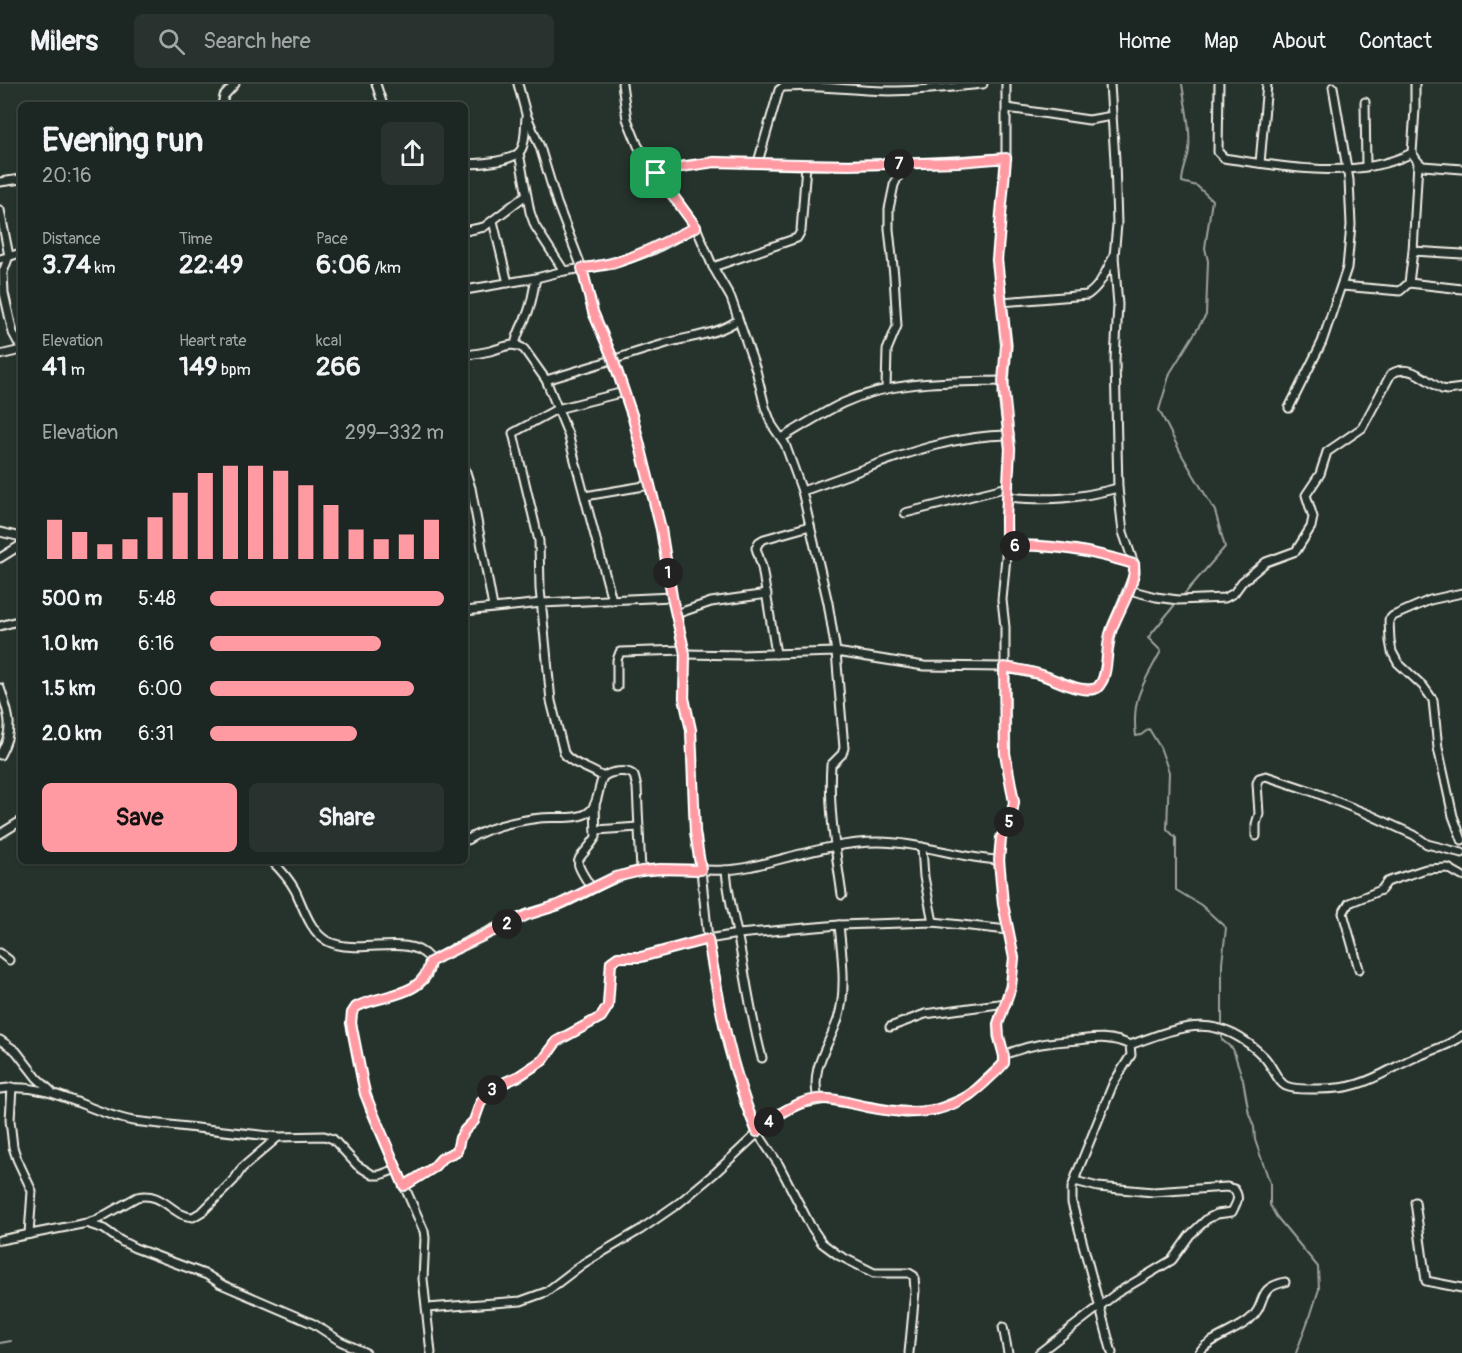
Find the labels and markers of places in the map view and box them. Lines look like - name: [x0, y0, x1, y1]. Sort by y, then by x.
- pin: [630, 147, 681, 198]
- pin: 7: [884, 149, 914, 179]
- pin: 6: [1000, 531, 1030, 561]
- pin: 1: [653, 558, 683, 588]
- pin: 5: [994, 807, 1024, 837]
- pin: 2: [492, 909, 522, 939]
- pin: 3: [477, 1075, 507, 1105]
- pin: 4: [754, 1107, 784, 1137]

